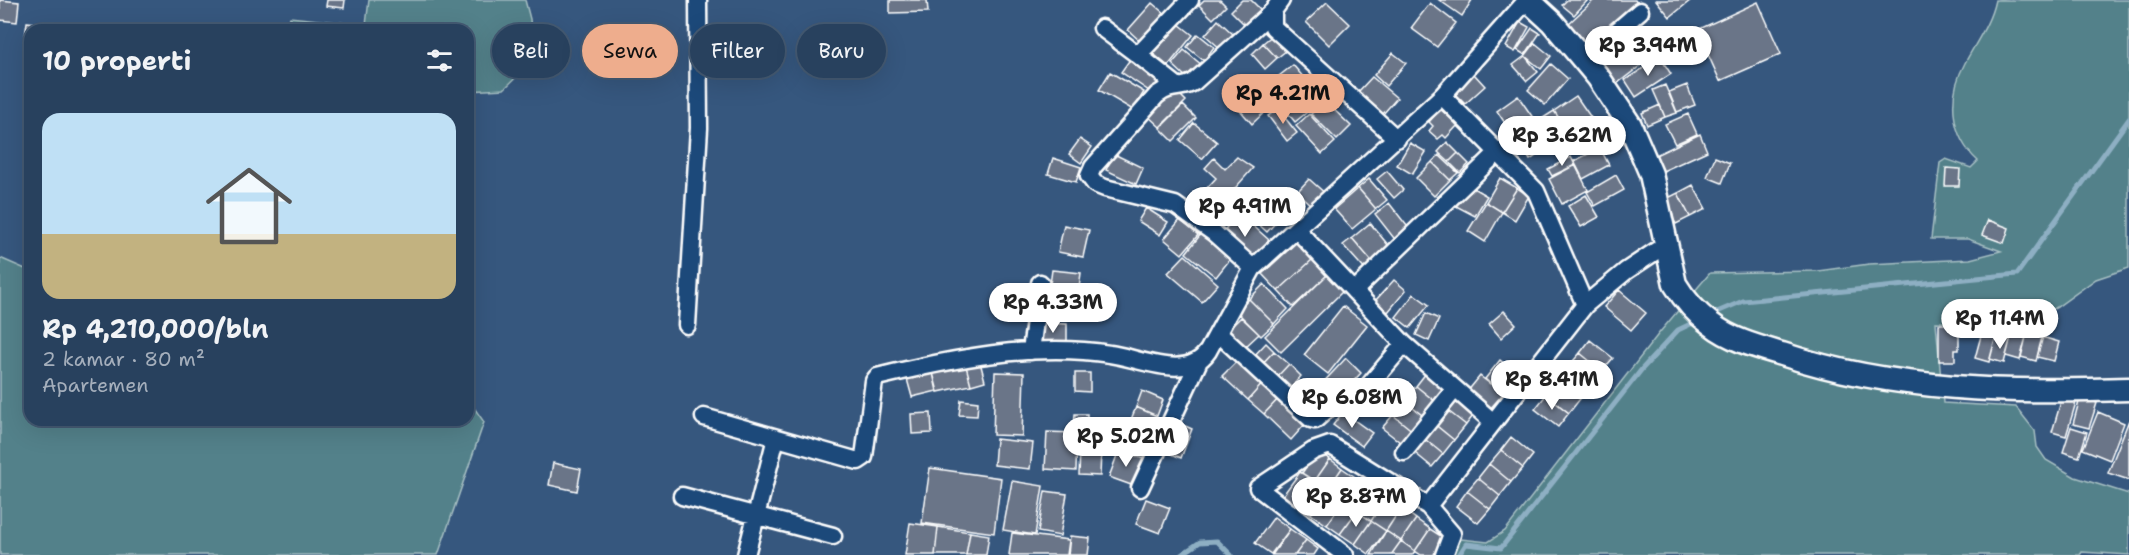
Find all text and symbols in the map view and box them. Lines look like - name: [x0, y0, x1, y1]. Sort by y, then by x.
- chip: Beli: [492, 24, 570, 78]
- chip: Sewa: [582, 24, 678, 78]
- chip: Filter: [690, 24, 785, 78]
- chip: Baru: [797, 24, 886, 78]
- pin: Rp 3.94M: [1586, 26, 1710, 77]
- text: Rp 3.94M: [1599, 32, 1697, 58]
- text: 10 properti: [42, 43, 191, 78]
- icon: filters: [423, 44, 456, 77]
- pin: Rp 4.21M: [1221, 74, 1345, 125]
- text: Rp 4.21M: [1236, 80, 1330, 106]
- pin: Rp 3.62M: [1500, 116, 1624, 167]
- text: Rp 3.62M: [1512, 122, 1612, 148]
- icon: home: [195, 152, 303, 260]
- pin: Rp 4.91M: [1183, 187, 1307, 238]
- text: Rp 4.91M: [1199, 193, 1291, 219]
- pin: Rp 4.33M: [991, 283, 1115, 334]
- text: Rp 4.33M: [1003, 289, 1103, 315]
- pin: Rp 11.4M: [1938, 299, 2062, 350]
- text: Rp 11.4M: [1955, 305, 2045, 331]
- text: Rp 4,210,000/bln: [42, 311, 269, 346]
- text: 2 kamar · 80 m²: [42, 346, 205, 372]
- pin: Rp 8.41M: [1490, 360, 1614, 411]
- text: Rp 8.41M: [1505, 366, 1599, 392]
- text: Apartemen: [42, 372, 149, 398]
- pin: Rp 6.08M: [1290, 378, 1414, 429]
- text: Rp 6.08M: [1302, 384, 1402, 410]
- pin: Rp 5.02M: [1064, 417, 1188, 468]
- text: Rp 5.02M: [1077, 423, 1175, 449]
- pin: Rp 8.87M: [1294, 477, 1418, 528]
- text: Rp 8.87M: [1306, 483, 1406, 509]

